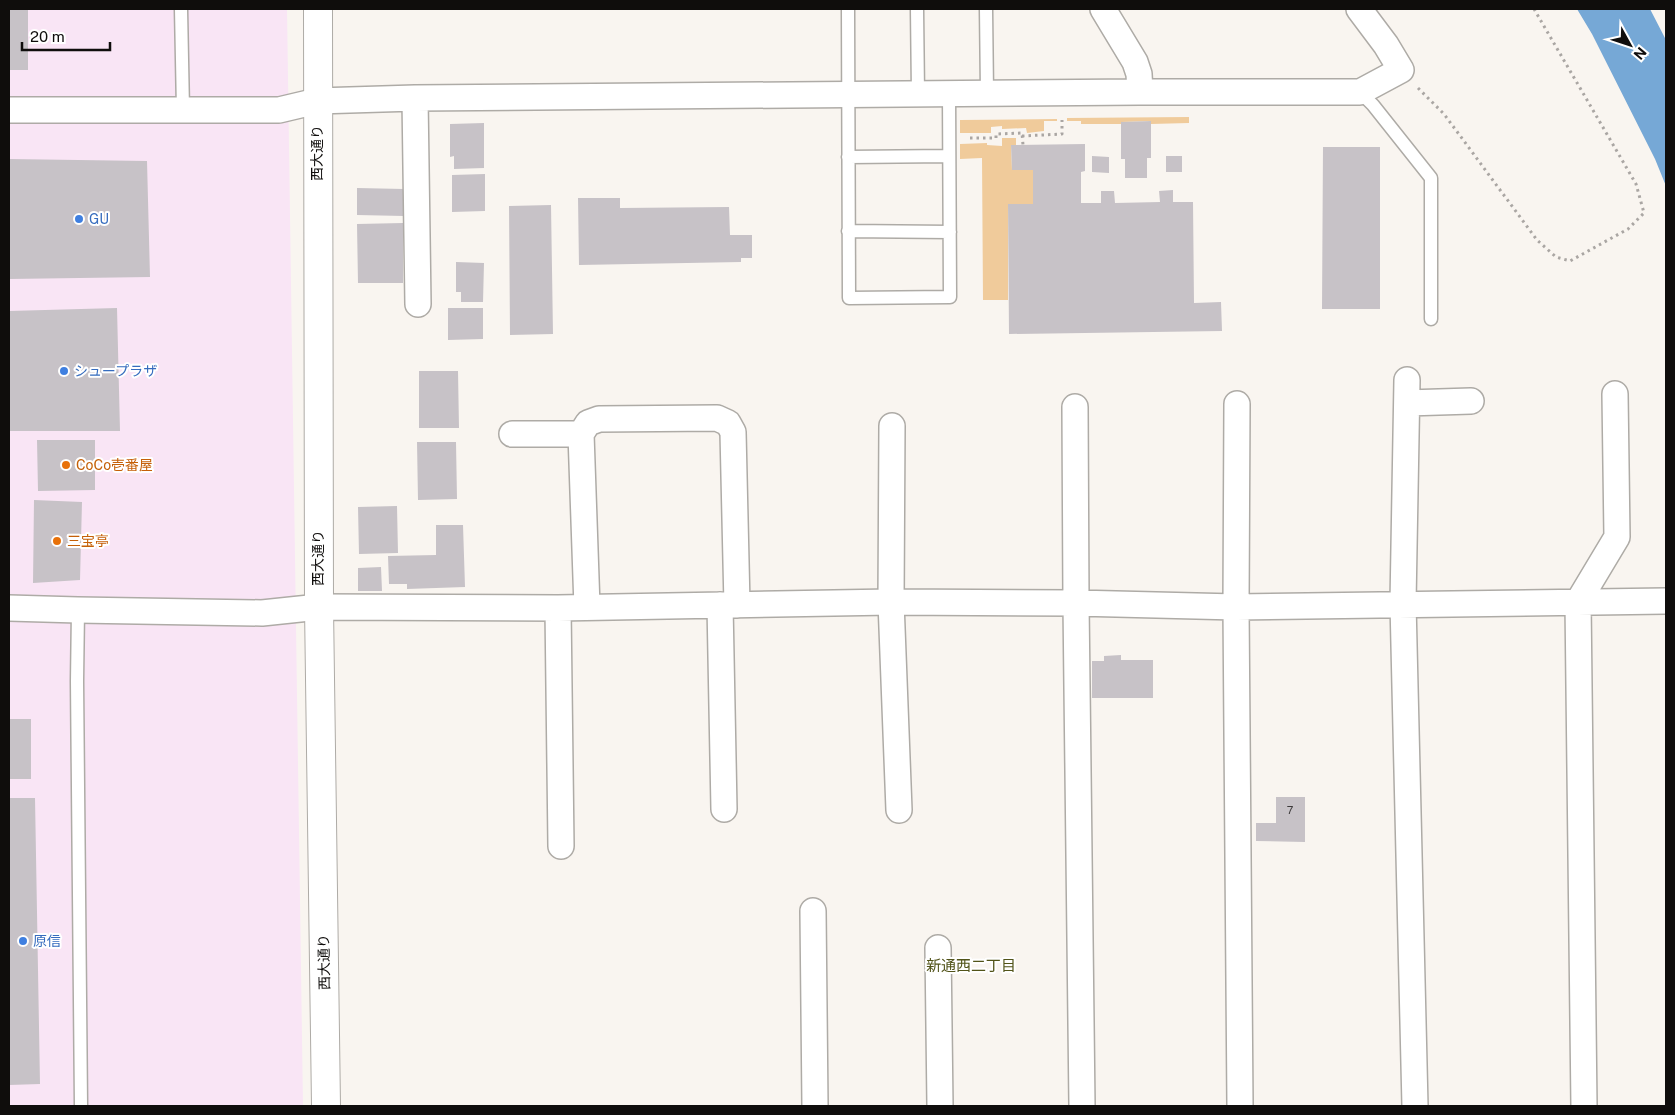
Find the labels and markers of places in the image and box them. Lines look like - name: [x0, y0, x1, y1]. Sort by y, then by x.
- place label: GU: [89, 211, 109, 227]
- marker: GU: [73, 213, 85, 225]
- place label: シュープラザ: [74, 363, 157, 379]
- marker: シュープラザ: [58, 365, 70, 377]
- place label: CoCo壱番屋: [76, 457, 153, 473]
- marker: CoCo壱番屋: [60, 459, 72, 471]
- place label: 三宝亭: [67, 533, 109, 549]
- marker: 三宝亭: [51, 535, 63, 547]
- place label: 原信: [33, 933, 61, 949]
- marker: 原信: [17, 935, 29, 947]

